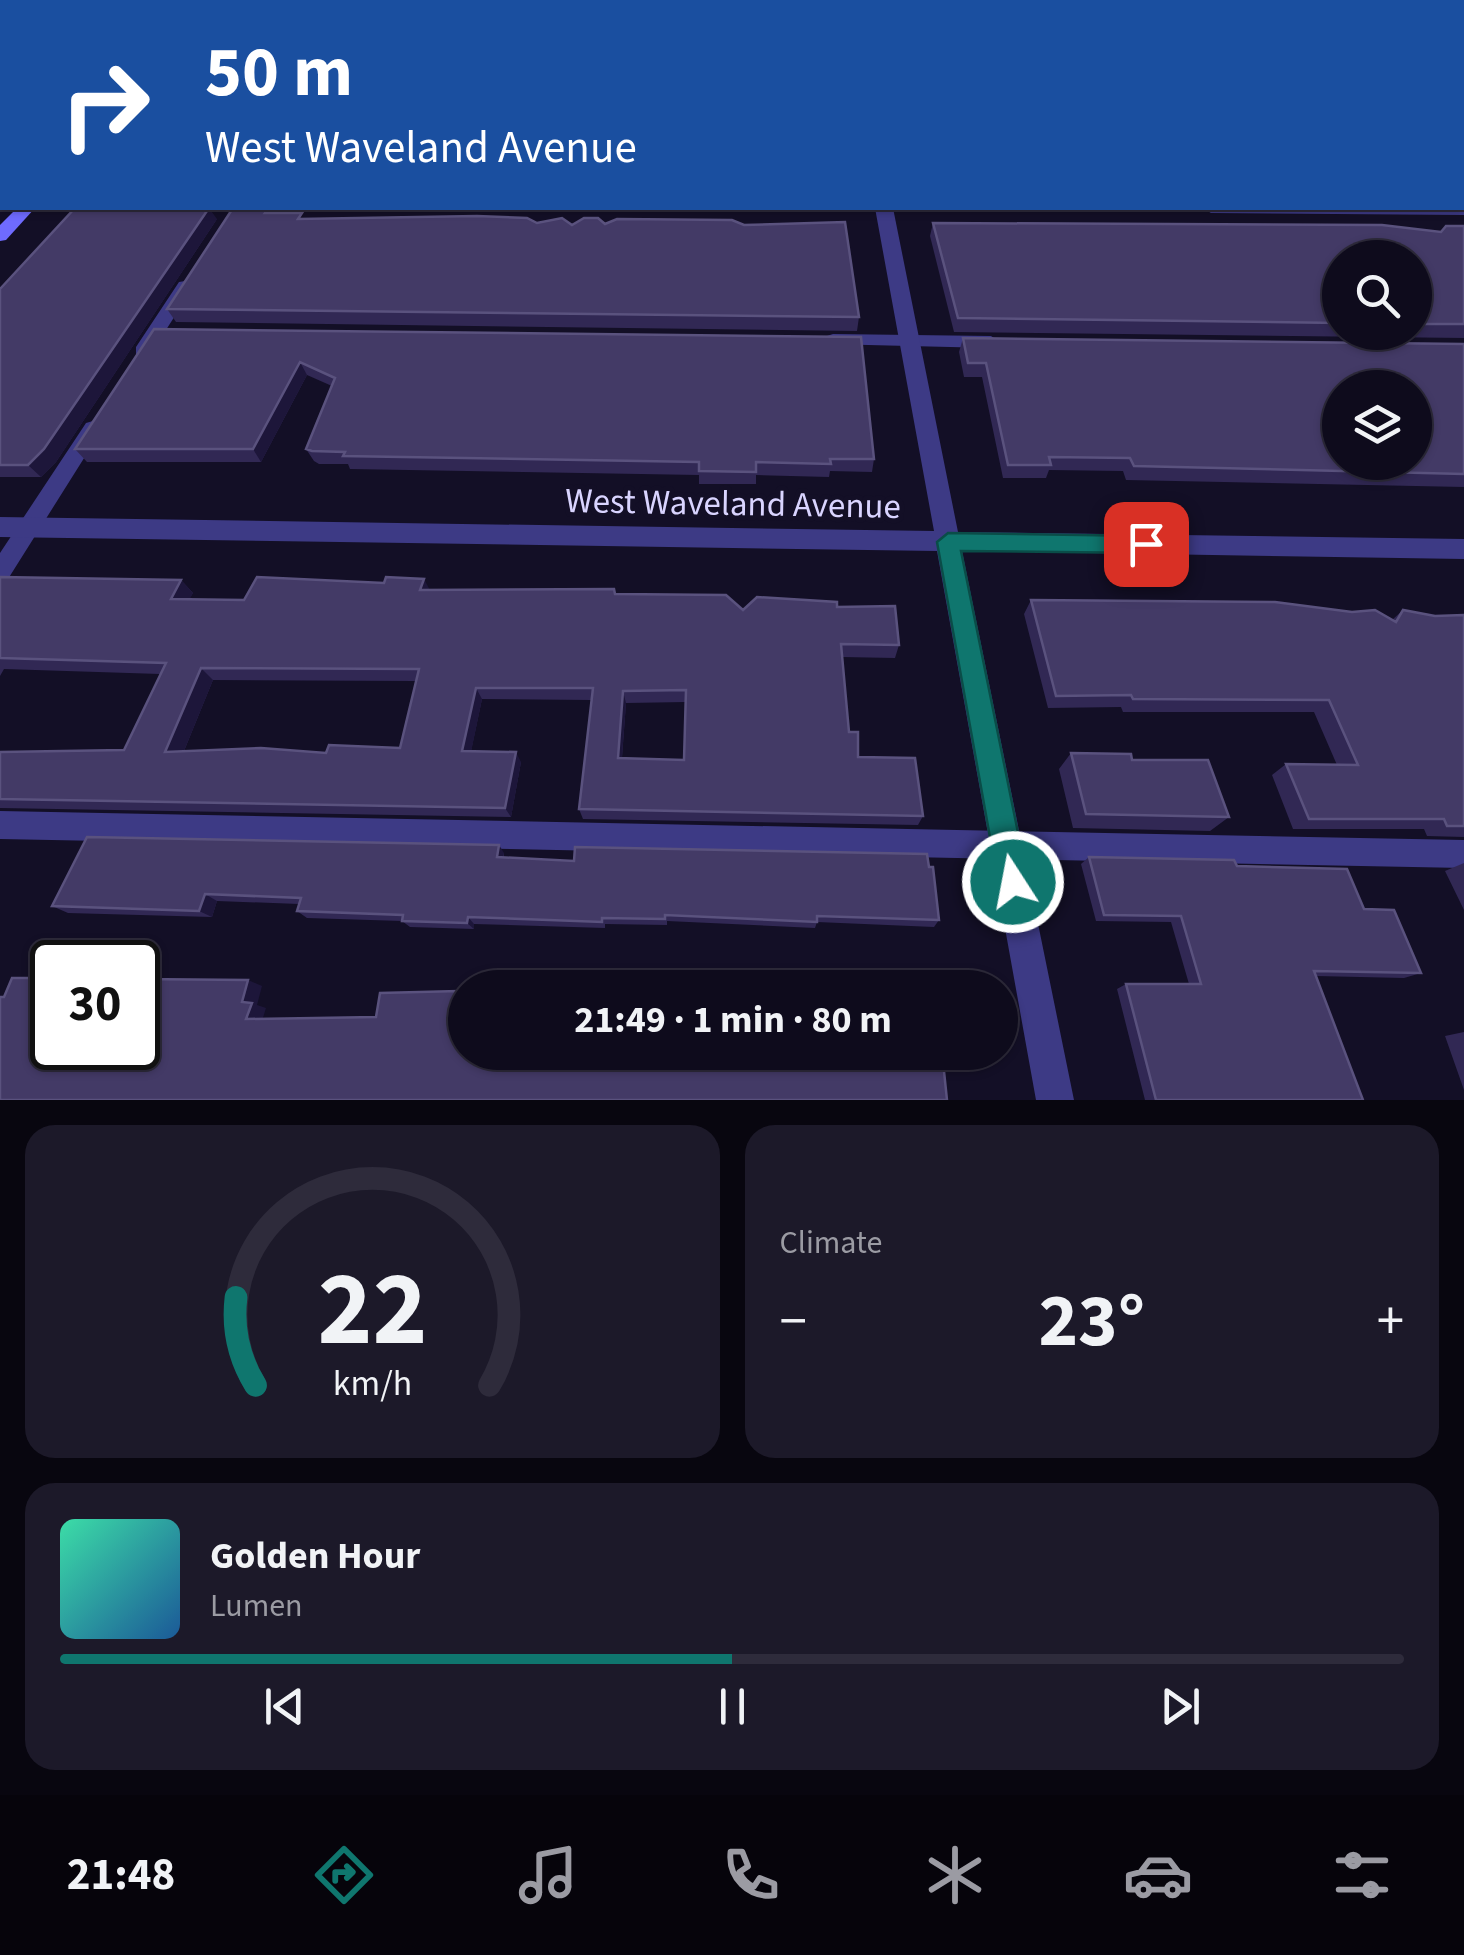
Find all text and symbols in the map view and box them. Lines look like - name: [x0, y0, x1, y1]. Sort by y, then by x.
- text: 50 m: [205, 23, 353, 123]
- icon: right: [40, 40, 170, 170]
- text: West Waveland Avenue: [205, 116, 637, 180]
- map controls: [1322, 240, 1432, 480]
- button: search: [1322, 240, 1432, 350]
- button: layers: [1322, 370, 1432, 480]
- street label: West Waveland Avenue: [565, 476, 901, 532]
- pin: [1104, 502, 1189, 587]
- icon: arrive: [1119, 517, 1174, 572]
- position arrow: [961, 830, 1065, 934]
- speed limit sign: 30: [30, 940, 160, 1070]
- text: 21:49 · 1 min · 80 m: [574, 993, 892, 1047]
- text: Climate: [780, 1220, 882, 1266]
- text: 22: [317, 1237, 427, 1385]
- text: 23°: [1038, 1268, 1145, 1375]
- text: −: [780, 1283, 807, 1361]
- text: +: [1377, 1283, 1404, 1361]
- text: km/h: [333, 1358, 412, 1409]
- text: Golden Hour: [210, 1529, 420, 1583]
- text: Lumen: [210, 1583, 303, 1629]
- icon: previous: [257, 1679, 312, 1734]
- icon: pause: [705, 1679, 760, 1734]
- icon: next: [1153, 1679, 1208, 1734]
- icon: directions: [309, 1840, 379, 1910]
- icon: music: [513, 1840, 583, 1910]
- icon: phone: [716, 1840, 786, 1910]
- icon: climate: [920, 1840, 990, 1910]
- icon: car: [1123, 1840, 1193, 1910]
- icon: filters: [1327, 1840, 1397, 1910]
- text: 21:48: [67, 1843, 175, 1907]

